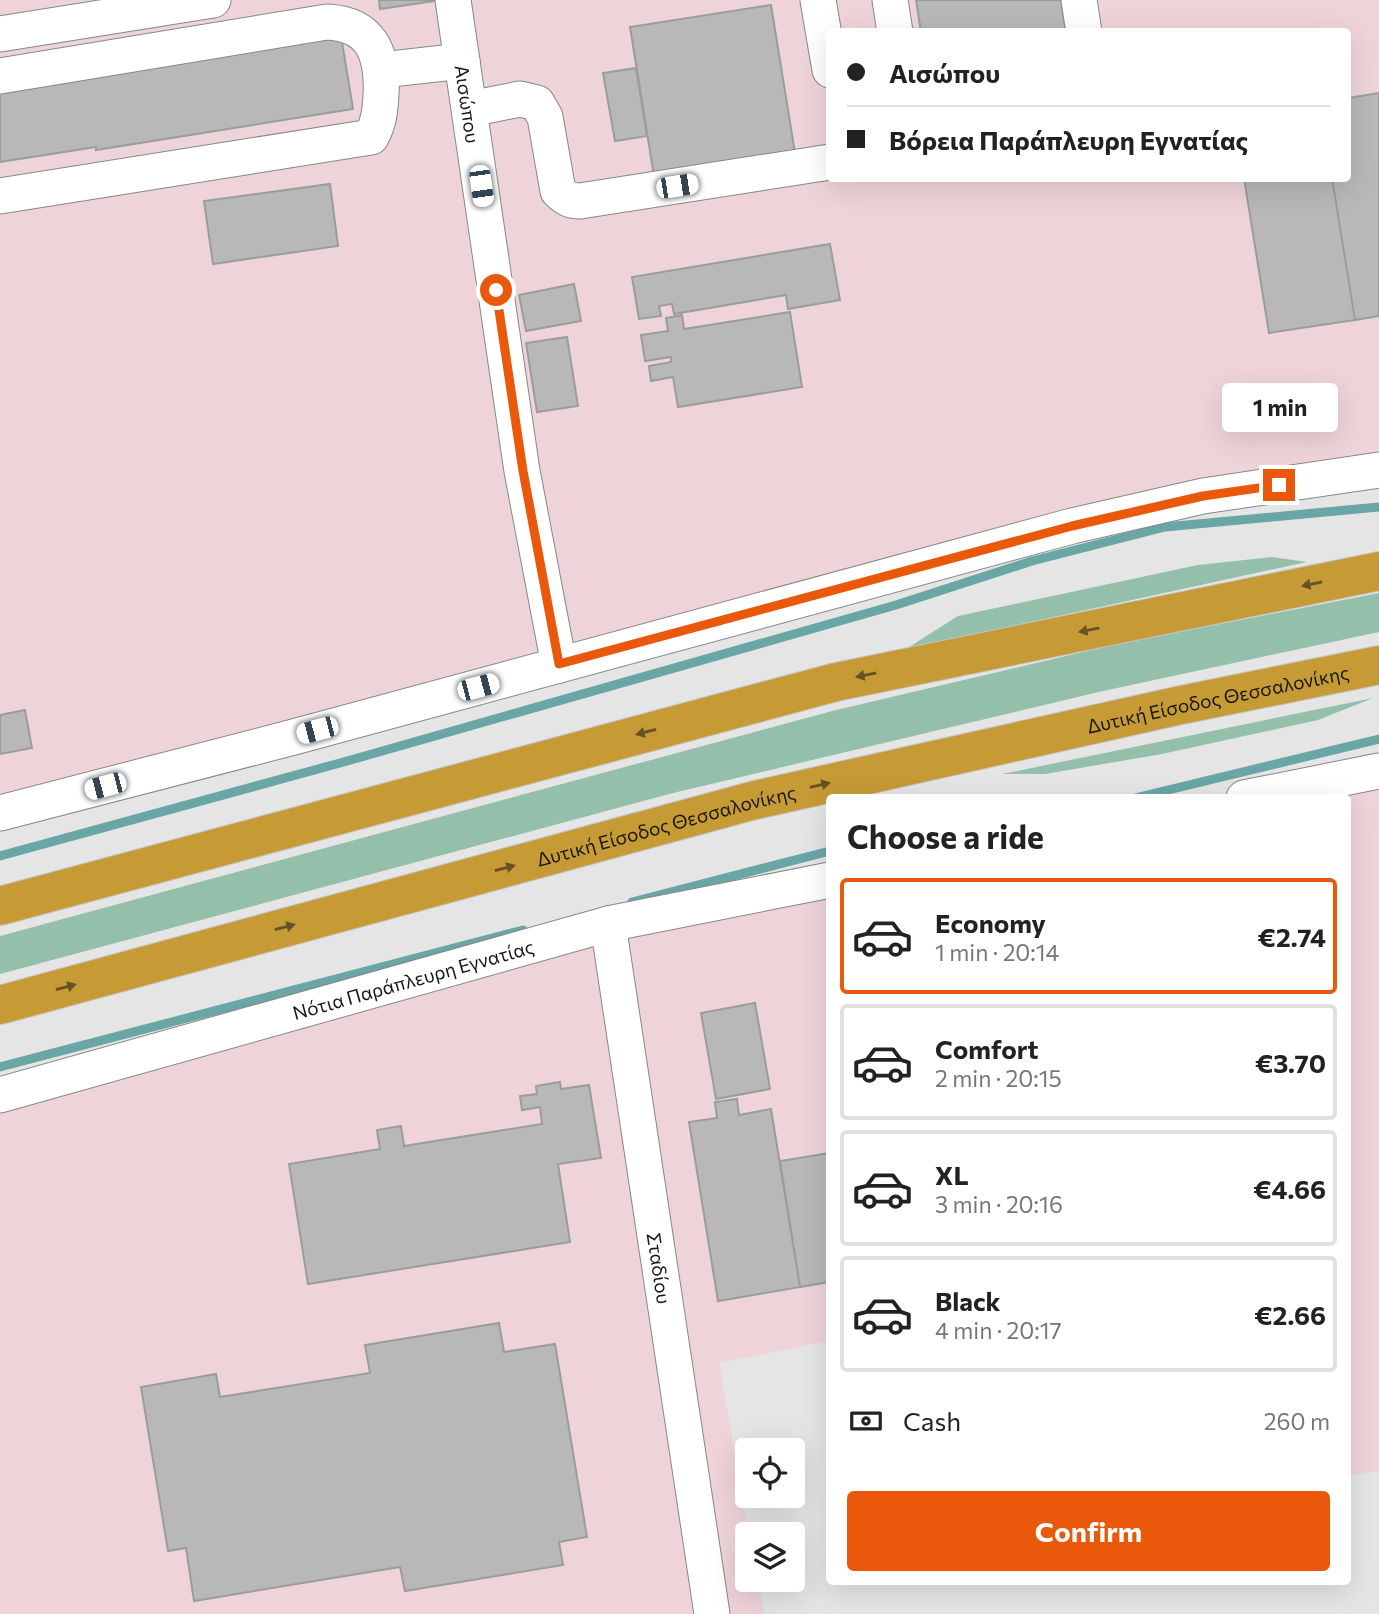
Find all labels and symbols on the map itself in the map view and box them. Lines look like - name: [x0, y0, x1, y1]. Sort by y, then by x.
- street label: Αισώπου: [451, 63, 485, 145]
- car: [468, 164, 495, 208]
- car: [655, 172, 700, 200]
- route start: [480, 274, 512, 306]
- callout: 1 min: [1221, 384, 1337, 433]
- route end: [1263, 469, 1295, 501]
- one-way arrow: [1301, 579, 1323, 590]
- one-way arrow: [1078, 624, 1100, 635]
- street label: Δυτική Είσοδος Θεσσαλονίκης: [1084, 660, 1351, 737]
- one-way arrow: [855, 670, 877, 681]
- car: [455, 671, 502, 703]
- car: [294, 714, 341, 746]
- one-way arrow: [635, 728, 656, 738]
- car: [82, 770, 129, 802]
- street label: Δυτική Είσοδος Θεσσαλονίκης: [534, 780, 798, 870]
- one-way arrow: [809, 780, 831, 791]
- one-way arrow: [494, 862, 516, 873]
- one-way arrow: [275, 922, 296, 932]
- street label: Νότια Παράπλευρη Εγνατίας: [290, 934, 536, 1024]
- one-way arrow: [55, 981, 77, 992]
- street label: Σταδίου: [643, 1231, 677, 1305]

